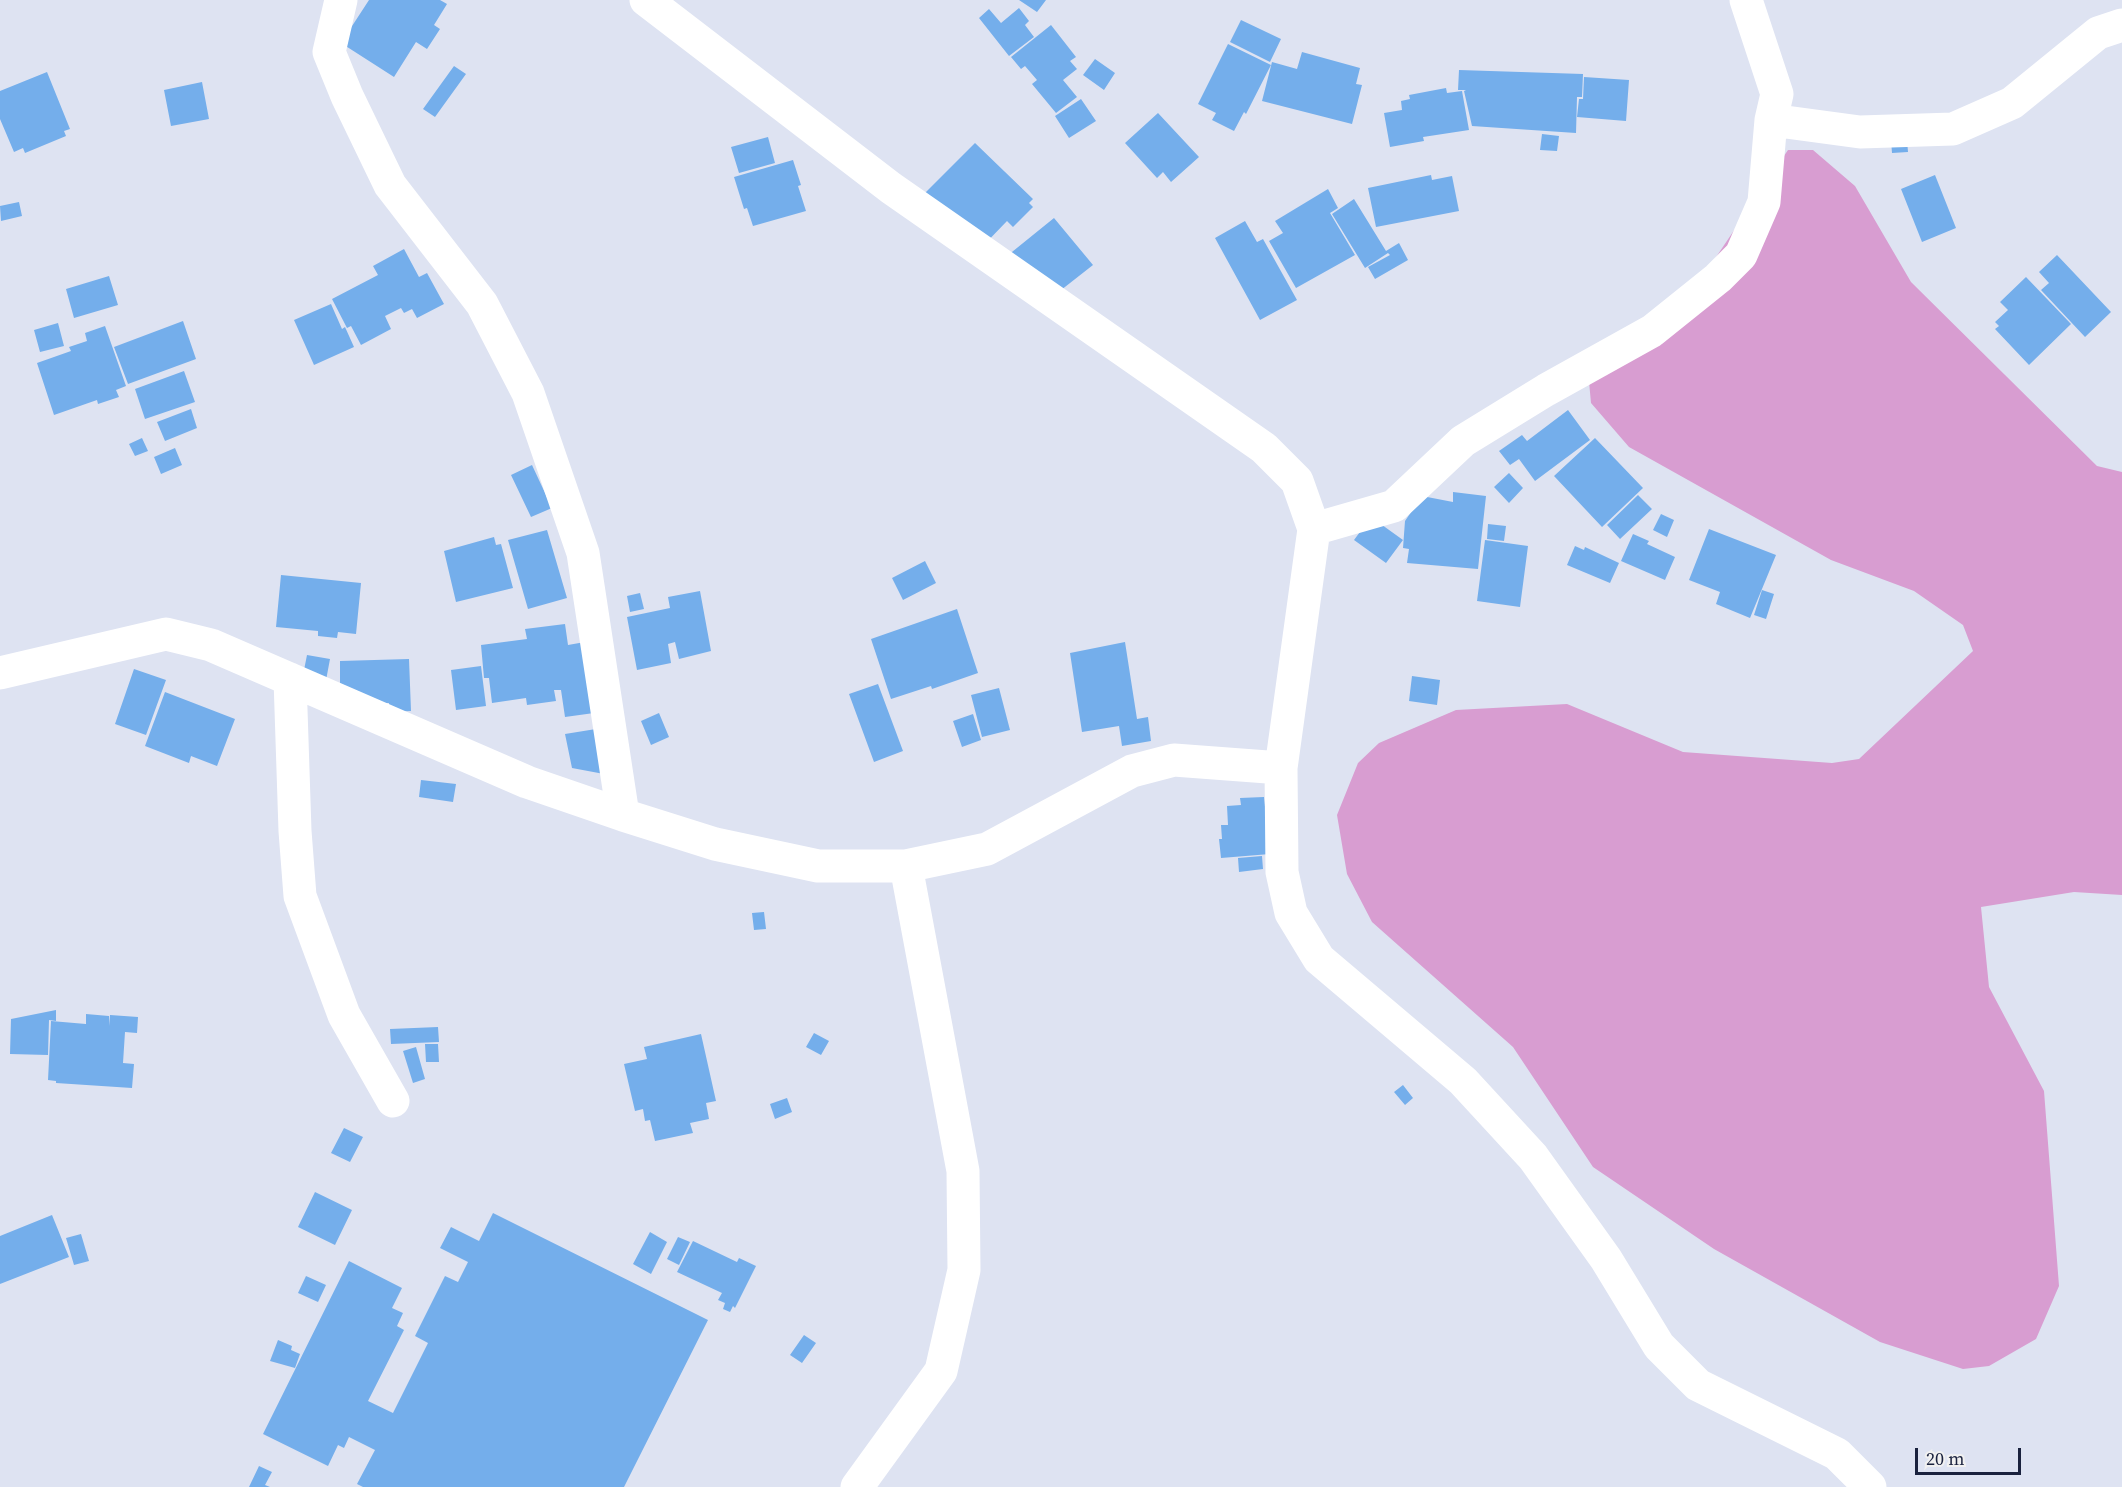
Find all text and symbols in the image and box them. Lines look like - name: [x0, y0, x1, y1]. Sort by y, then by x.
- scale bar: [1918, 1436, 2024, 1474]
- text: 20 m: [1926, 1446, 1964, 1471]

